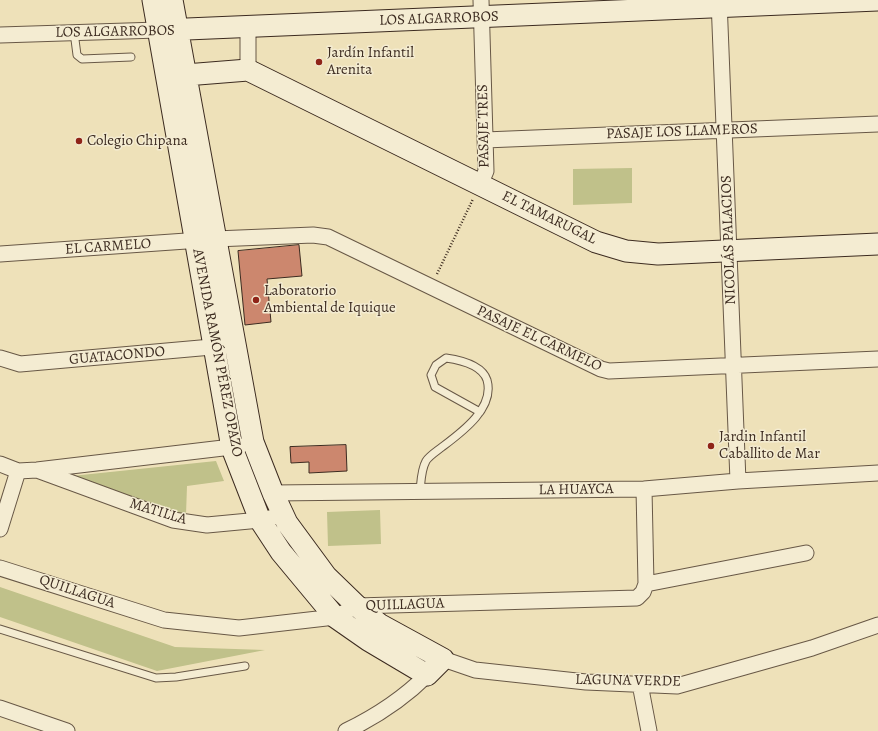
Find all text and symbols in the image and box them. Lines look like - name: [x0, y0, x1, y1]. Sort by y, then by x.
- street label: LOS ALGARROBOS: [379, 8, 499, 30]
- street label: LOS ALGARROBOS: [55, 22, 175, 42]
- place label: Jardín Infantil Arenita: [327, 44, 414, 79]
- marker: Jardín Infantil Arenita: [314, 57, 324, 67]
- street label: PASAJE TRES: [474, 84, 494, 168]
- street label: PASAJE LOS LLAMEROS: [606, 120, 758, 144]
- place label: Colegio Chipana: [87, 132, 188, 150]
- marker: Colegio Chipana: [74, 136, 84, 146]
- street label: NICOLÁS PALACIOS: [718, 175, 740, 305]
- street label: EL TAMARUGAL: [499, 187, 599, 249]
- street label: EL CARMELO: [64, 235, 152, 259]
- street label: AVENIDA RAMÓN PÉREZ OPAZO: [188, 247, 246, 459]
- place label: Laboratorio Ambiental de Iquique: [264, 282, 396, 317]
- marker: Laboratorio Ambiental de Iquique: [251, 295, 261, 305]
- street label: PASAJE EL CARMELO: [474, 302, 604, 376]
- street label: GUATACONDO: [68, 343, 166, 369]
- place label: Jardin Infantil Caballito de Mar: [719, 428, 820, 463]
- marker: Jardin Infantil Caballito de Mar: [706, 441, 716, 451]
- street label: LA HUAYCA: [538, 480, 614, 500]
- street label: MATILLA: [127, 495, 189, 529]
- street label: QUILLAGUA: [37, 571, 117, 613]
- street label: QUILLAGUA: [365, 595, 445, 615]
- street label: LAGUNA VERDE: [575, 671, 681, 691]

